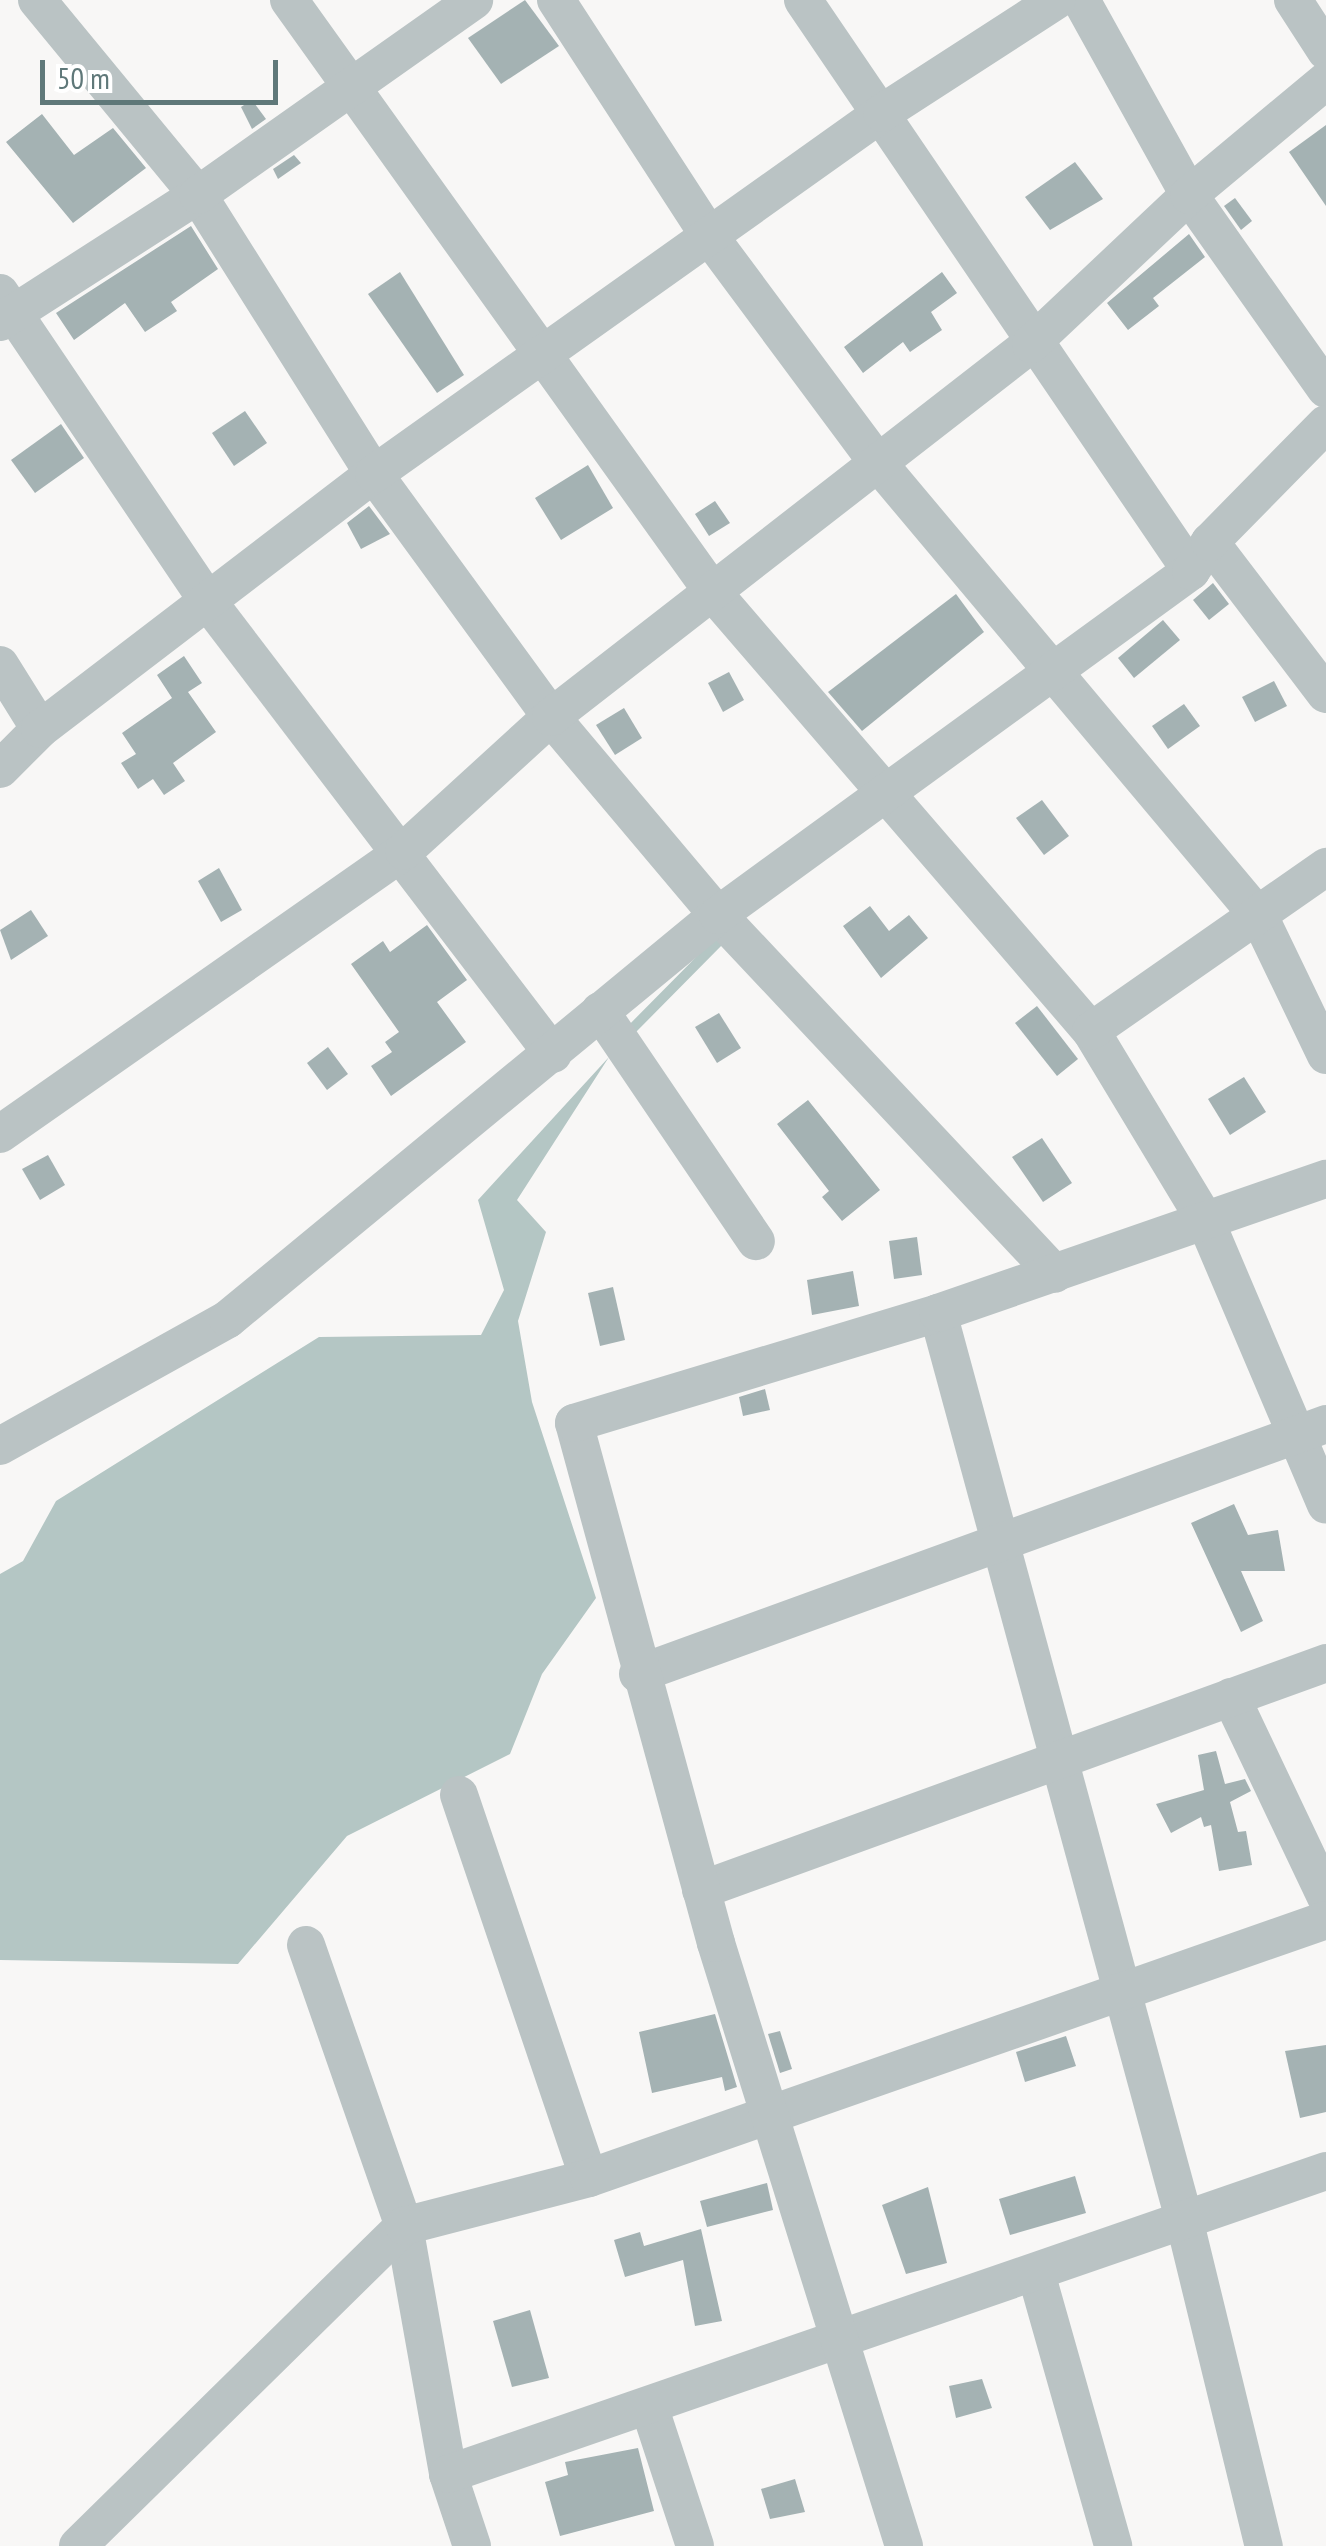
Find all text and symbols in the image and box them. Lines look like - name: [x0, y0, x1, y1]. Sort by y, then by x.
- scale bar: [45, 40, 282, 102]
- text: 50 m: [57, 58, 110, 97]

